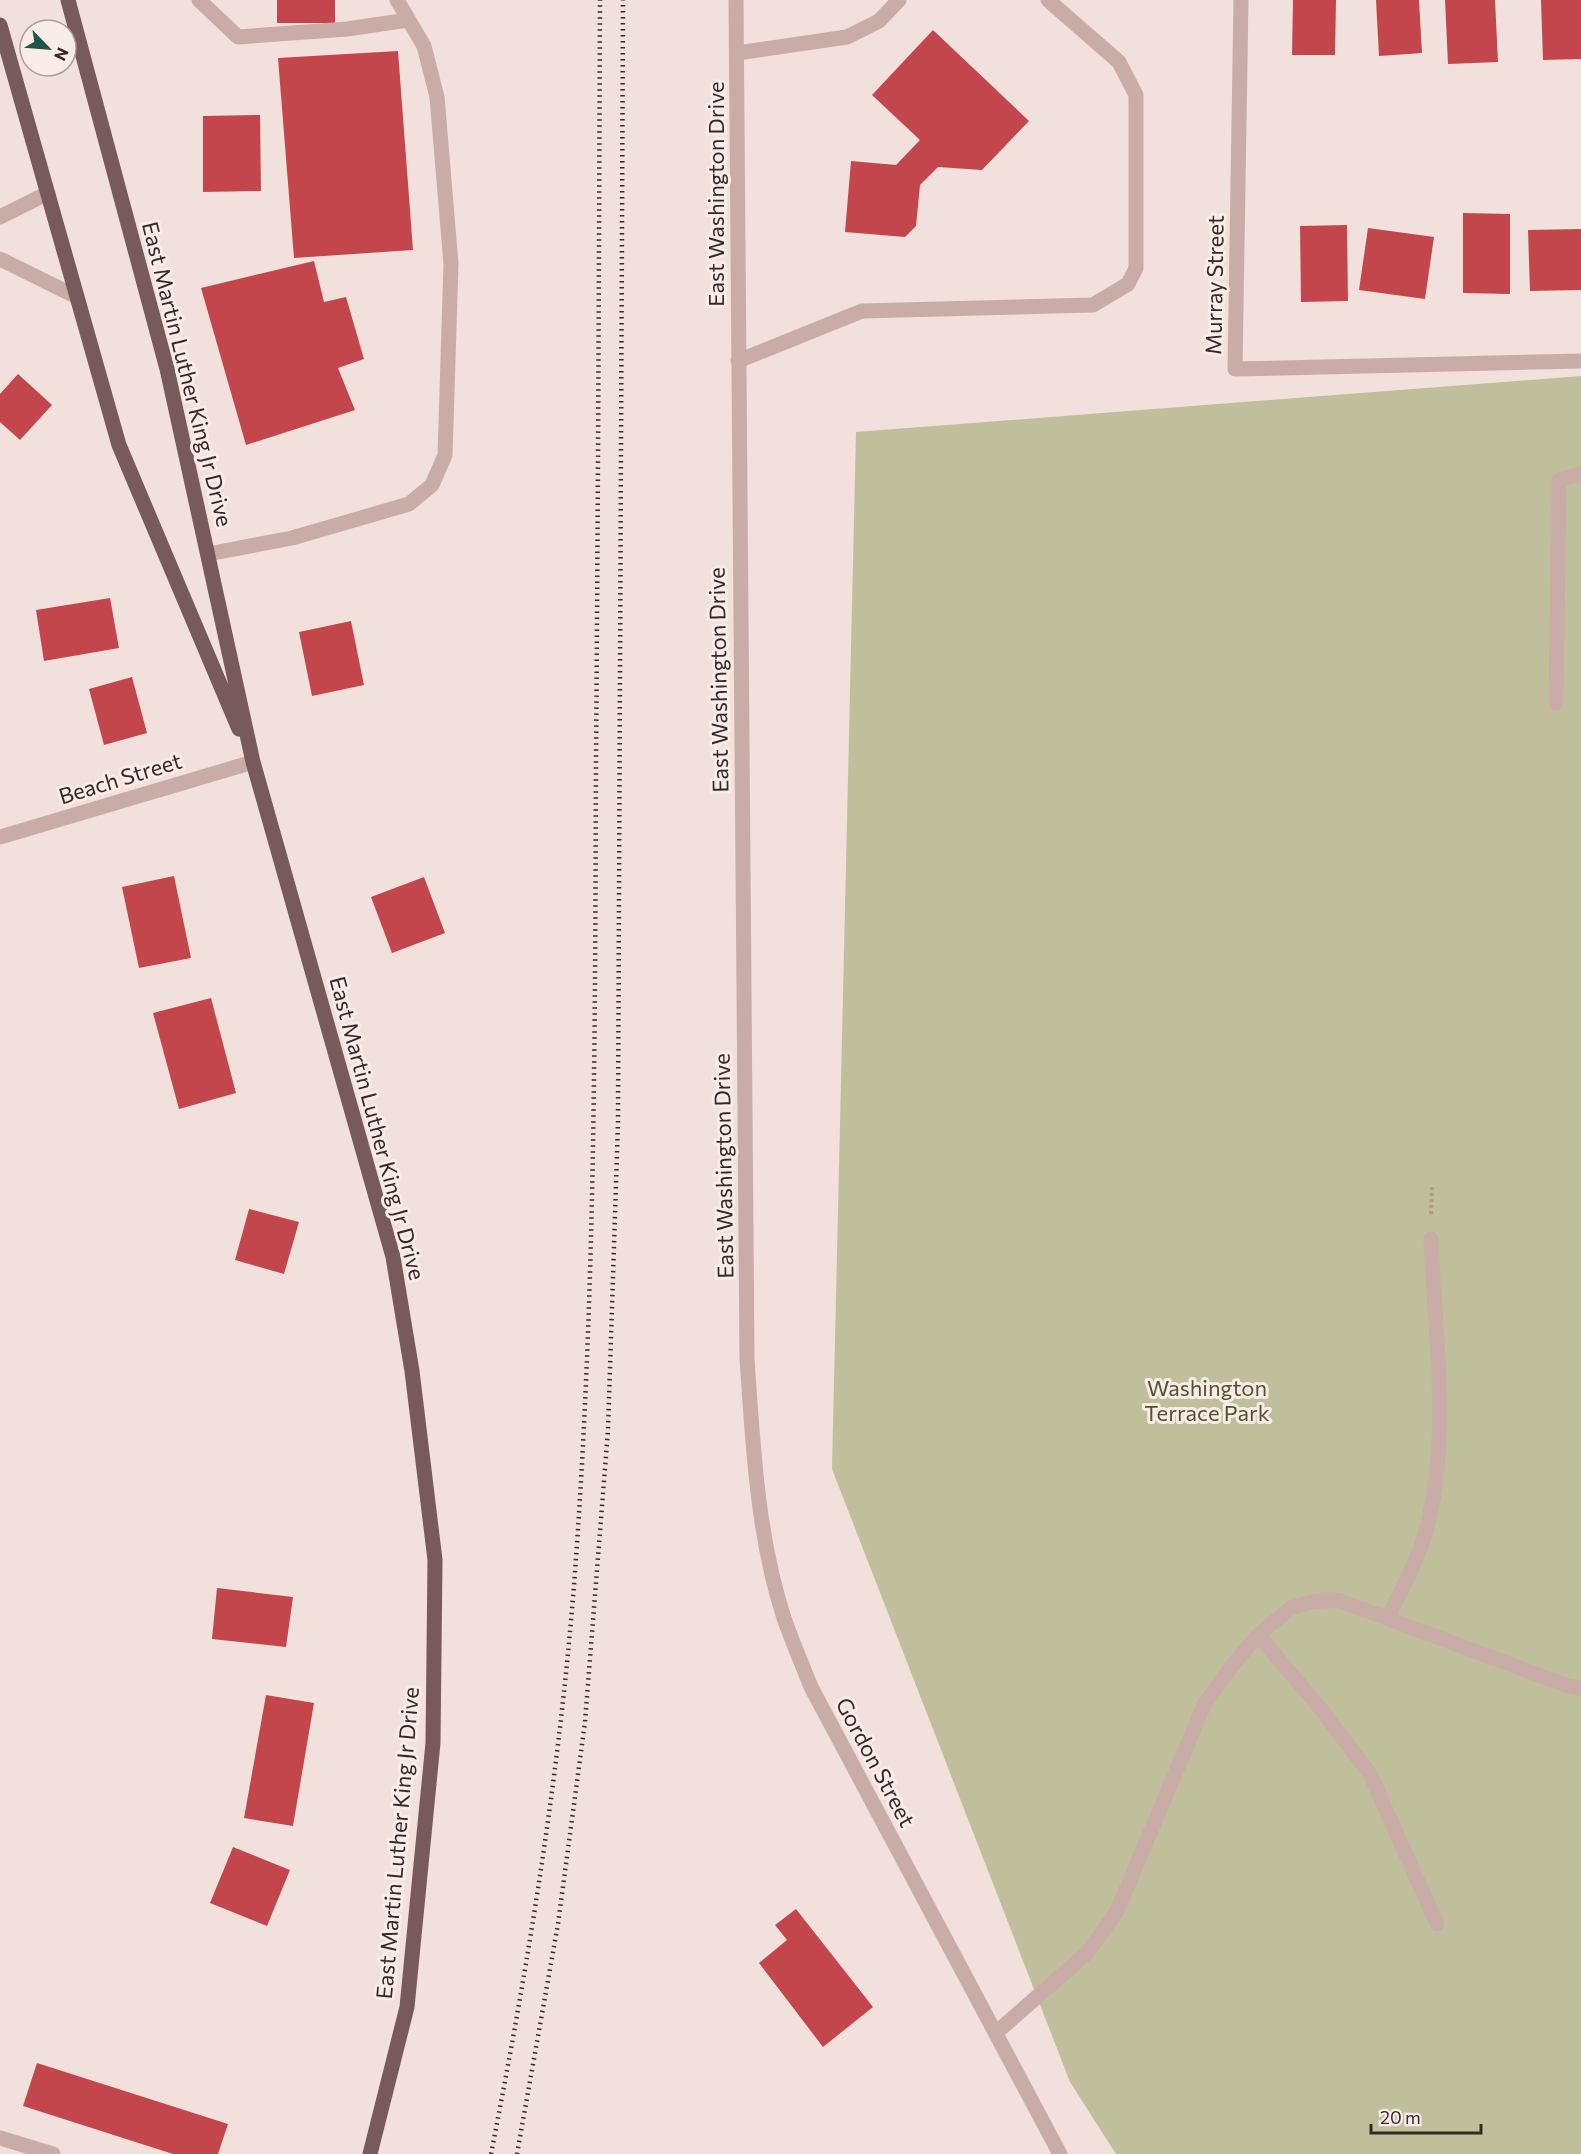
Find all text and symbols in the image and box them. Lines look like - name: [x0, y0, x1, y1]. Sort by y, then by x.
- north arrow: [18, 18, 78, 78]
- text: N: [51, 45, 73, 64]
- street label: East Washington Drive: [702, 81, 729, 307]
- street label: Murray Street: [1199, 215, 1229, 355]
- street label: East Martin Luther King Jr Drive: [137, 219, 239, 529]
- street label: East Washington Drive: [703, 567, 733, 793]
- street label: Beach Street: [55, 746, 185, 810]
- street label: East Martin Luther King Jr Drive: [324, 973, 432, 1283]
- street label: East Washington Drive: [708, 1053, 738, 1279]
- park label: Washington Terrace Park: [1144, 1374, 1270, 1426]
- street label: East Martin Luther King Jr Drive: [370, 1686, 424, 2000]
- street label: Gordon Street: [831, 1693, 921, 1831]
- scale bar: [1371, 2097, 1480, 2135]
- text: 20 m: [1380, 2106, 1421, 2128]

